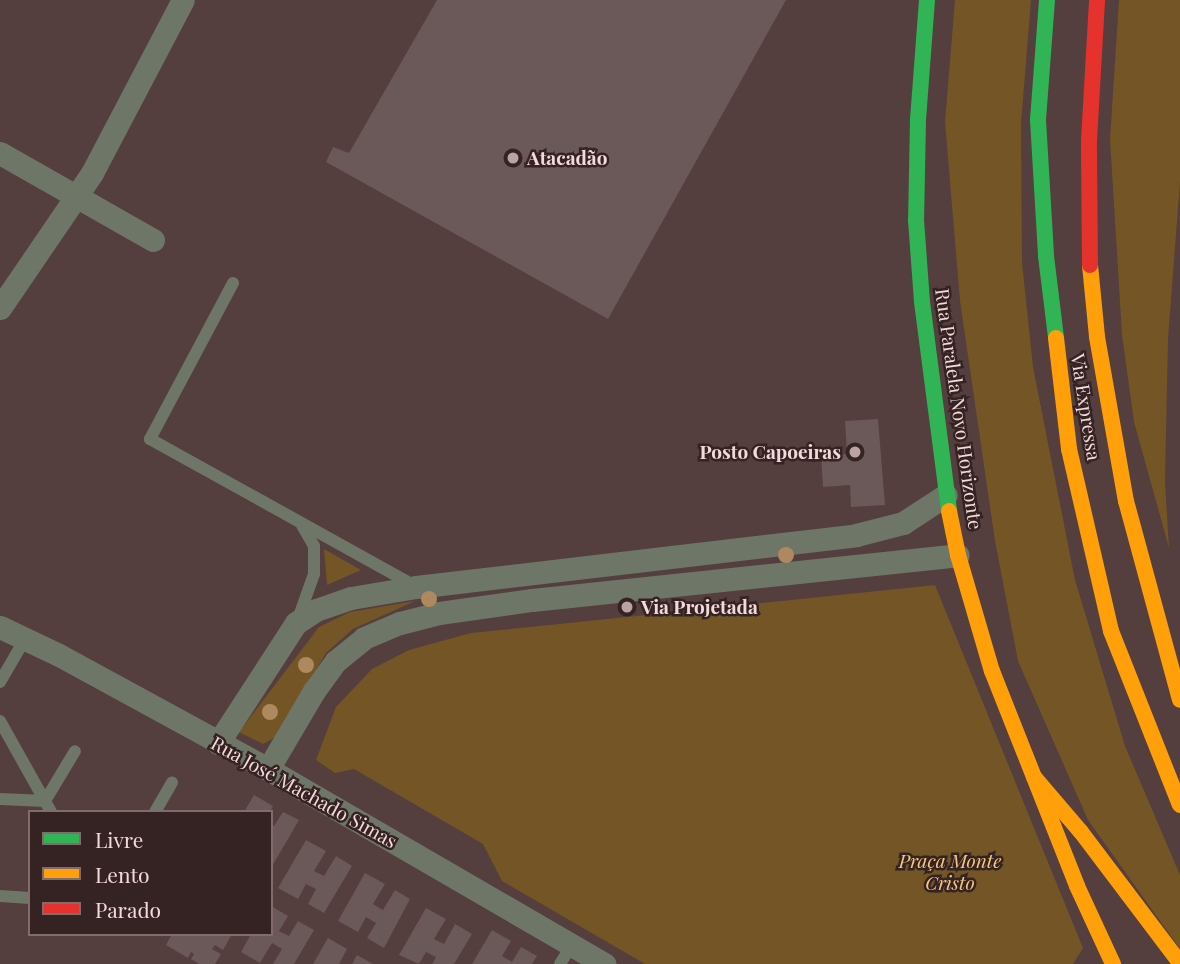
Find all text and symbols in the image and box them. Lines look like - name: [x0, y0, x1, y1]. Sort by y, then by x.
- place label: Atacadão: [527, 147, 607, 169]
- marker: Atacadão: [505, 150, 521, 166]
- street label: Rua Paralela Novo Horizonte: [931, 287, 987, 531]
- street label: Via Expressa: [1066, 352, 1106, 462]
- place label: Posto Capoeiras: [699, 441, 841, 463]
- marker: Posto Capoeiras: [847, 444, 863, 460]
- place label: Via Projetada: [641, 596, 758, 618]
- marker: Via Projetada: [619, 599, 635, 615]
- street label: Rua José Machado Simas: [207, 731, 401, 853]
- legend: [28, 810, 273, 936]
- text: Livre: [95, 825, 143, 853]
- park label: Praça Monte Cristo: [899, 850, 1001, 894]
- text: Lento: [95, 860, 149, 888]
- text: Parado: [95, 895, 161, 923]

